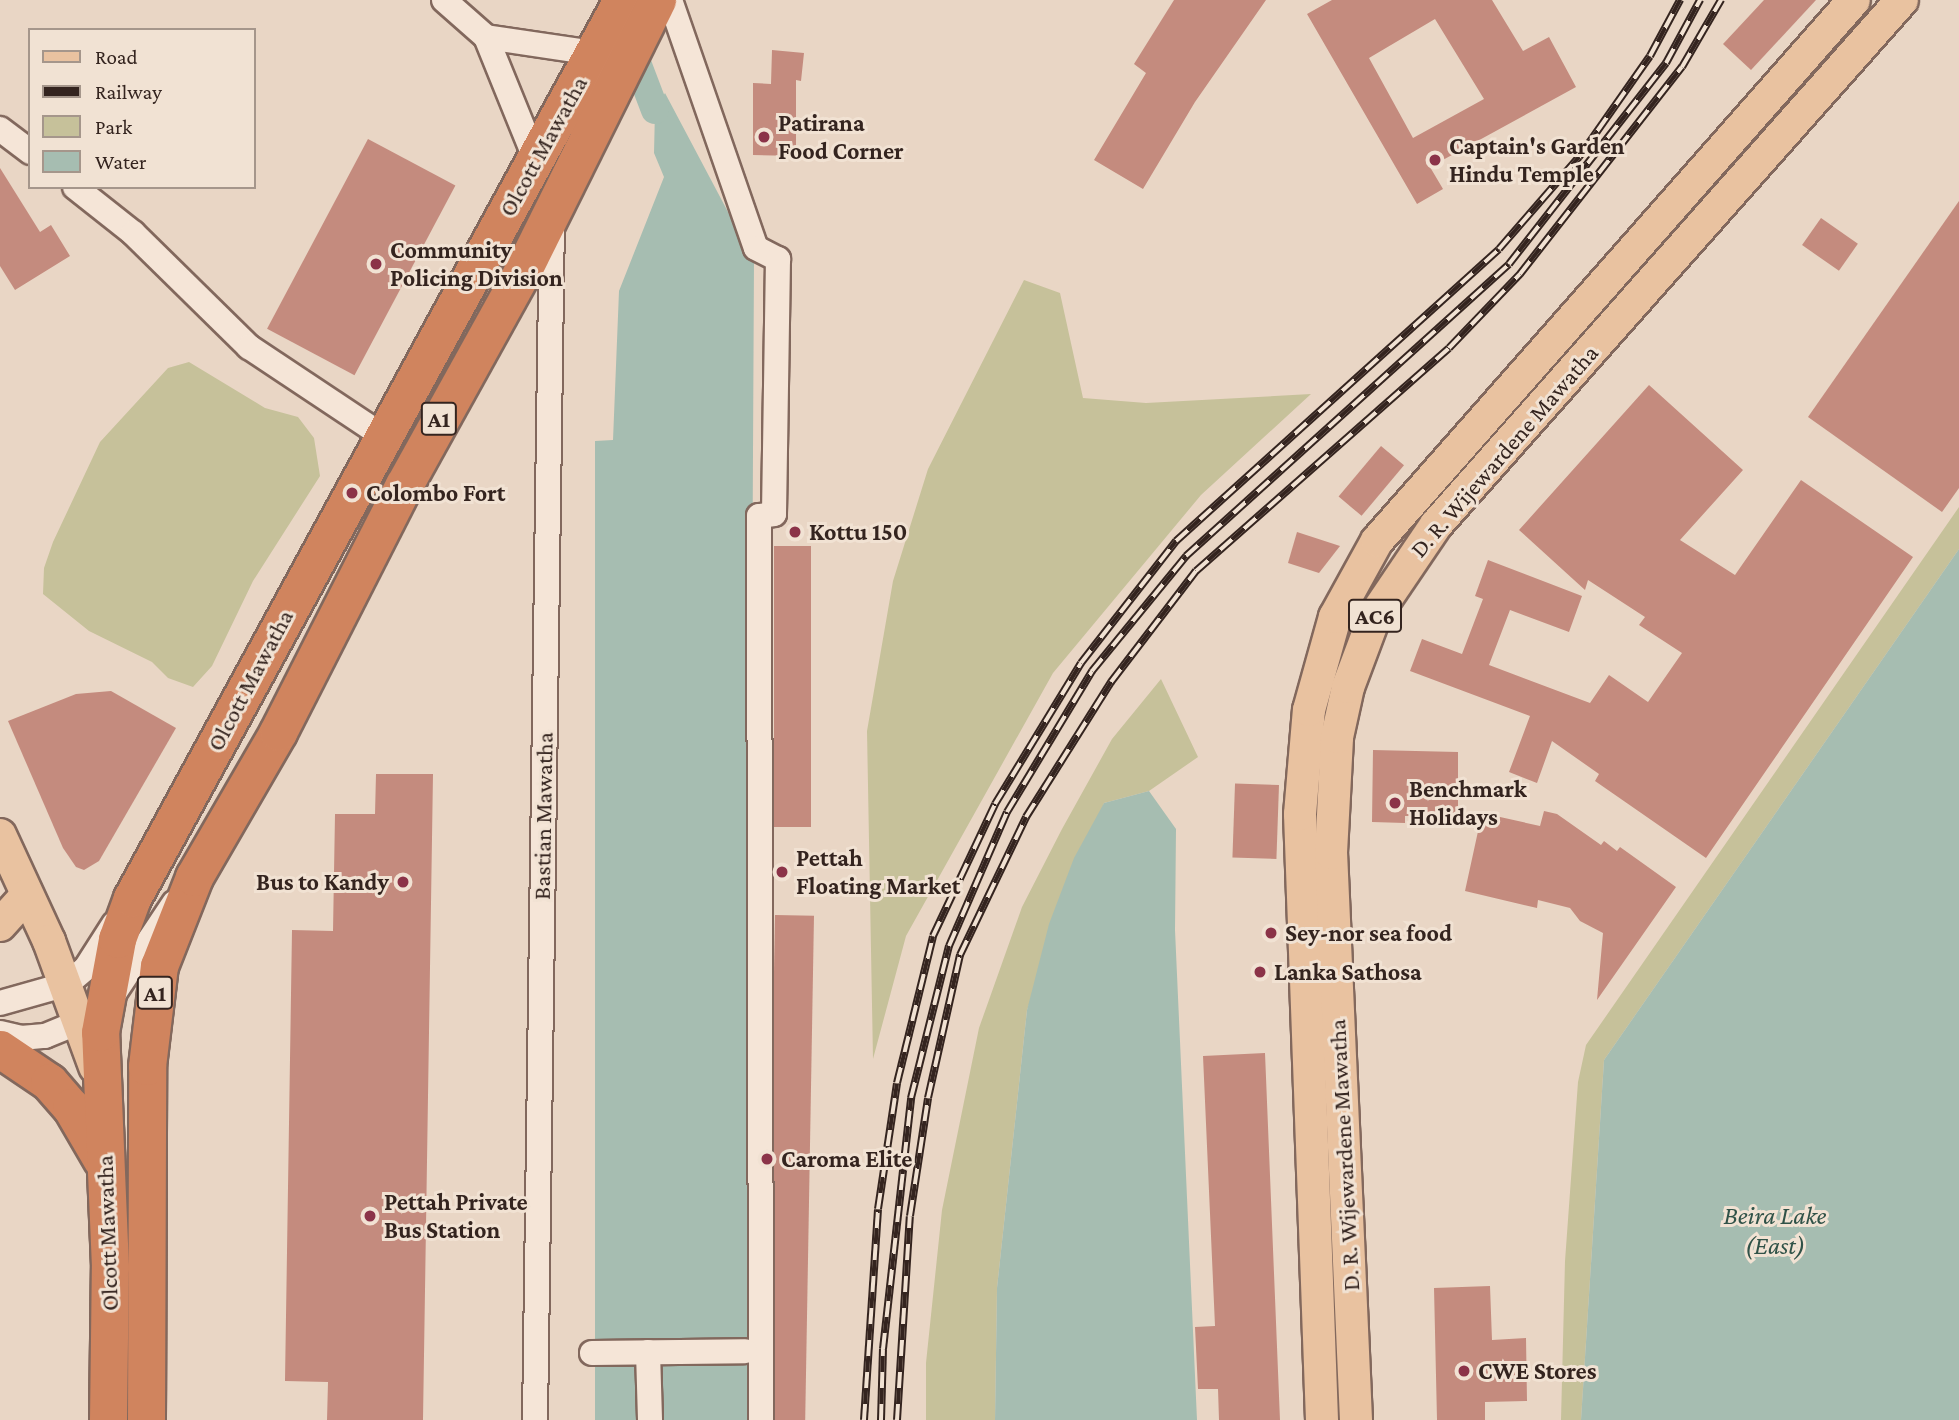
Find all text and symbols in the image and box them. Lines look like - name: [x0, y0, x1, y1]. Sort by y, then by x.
- legend: [28, 28, 256, 189]
- text: Road: [95, 45, 138, 69]
- street label: Olcott Mawatha: [493, 71, 593, 221]
- text: Railway: [95, 80, 162, 104]
- place label: Patirana Food Corner: [778, 109, 904, 165]
- text: Park: [95, 115, 132, 139]
- marker: Patirana Food Corner: [756, 129, 772, 145]
- place label: Captain's Garden Hindu Temple: [1449, 132, 1625, 188]
- text: Water: [95, 150, 147, 174]
- marker: Captain's Garden Hindu Temple: [1427, 152, 1443, 168]
- place label: Community Policing Division: [390, 236, 563, 292]
- marker: Community Policing Division: [368, 256, 384, 272]
- street label: D. R. Wijewardene Mawatha: [1404, 339, 1604, 563]
- road number: A1: [420, 400, 458, 438]
- place label: Colombo Fort: [366, 479, 505, 507]
- marker: Colombo Fort: [344, 485, 360, 501]
- place label: Kottu 150: [809, 518, 907, 546]
- marker: Kottu 150: [787, 524, 803, 540]
- road number: AC6: [1347, 596, 1403, 636]
- street label: Olcott Mawatha: [201, 604, 299, 756]
- street label: Bastian Mawatha: [527, 732, 559, 900]
- place label: Benchmark Holidays: [1409, 775, 1527, 831]
- marker: Benchmark Holidays: [1387, 795, 1403, 811]
- place label: Pettah Floating Market: [796, 844, 960, 900]
- marker: Pettah Floating Market: [774, 864, 790, 880]
- place label: Bus to Kandy: [256, 868, 389, 896]
- marker: Bus to Kandy: [395, 874, 411, 890]
- place label: Sey-nor sea food: [1285, 919, 1452, 947]
- marker: Sey-nor sea food: [1263, 925, 1279, 941]
- place label: Lanka Sathosa: [1274, 958, 1422, 986]
- marker: Lanka Sathosa: [1252, 964, 1268, 980]
- road number: A1: [136, 974, 174, 1012]
- street label: D. R. Wijewardene Mawatha: [1322, 1018, 1366, 1292]
- place label: Caroma Elite: [781, 1145, 912, 1173]
- marker: Caroma Elite: [759, 1151, 775, 1167]
- street label: Olcott Mawatha: [90, 1155, 124, 1311]
- place label: Pettah Private Bus Station: [384, 1188, 528, 1244]
- water label: Beira Lake (East): [1724, 1200, 1826, 1262]
- marker: Pettah Private Bus Station: [362, 1208, 378, 1224]
- place label: CWE Stores: [1478, 1357, 1597, 1385]
- marker: CWE Stores: [1456, 1363, 1472, 1379]

